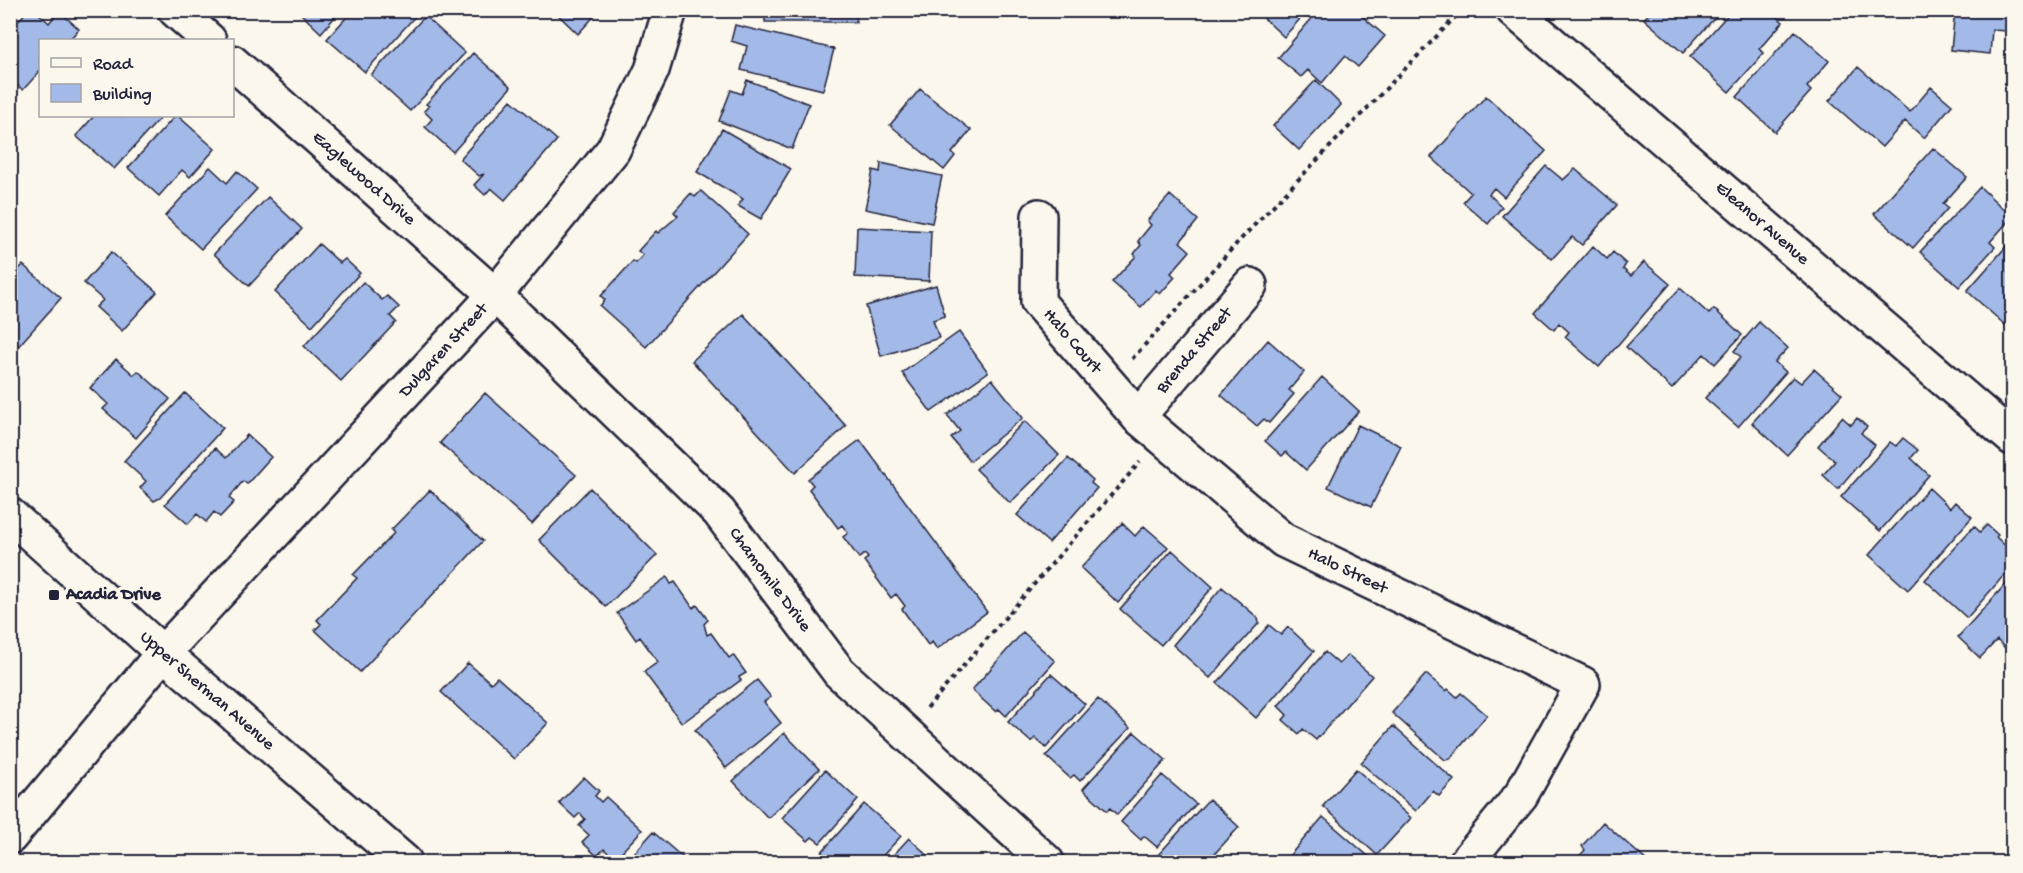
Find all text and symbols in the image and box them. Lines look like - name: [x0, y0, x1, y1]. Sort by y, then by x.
- legend: [39, 39, 234, 117]
- text: Road: [93, 55, 134, 76]
- text: Building: [92, 85, 152, 106]
- street label: Eaglewood Drive: [308, 127, 420, 231]
- street label: Eleanor Avenue: [1711, 177, 1814, 270]
- street label: Dulgaren Street: [394, 298, 494, 403]
- street label: Brenda Street: [1151, 302, 1238, 399]
- street label: Halo Court: [1038, 304, 1107, 379]
- street label: Chamomile Drive: [724, 523, 816, 637]
- street label: Halo Street: [1304, 543, 1392, 600]
- place label: Acadia Drive: [65, 585, 161, 606]
- marker: Acadia Drive: [47, 588, 61, 602]
- street label: Upper Sherman Avenue: [135, 627, 279, 755]

